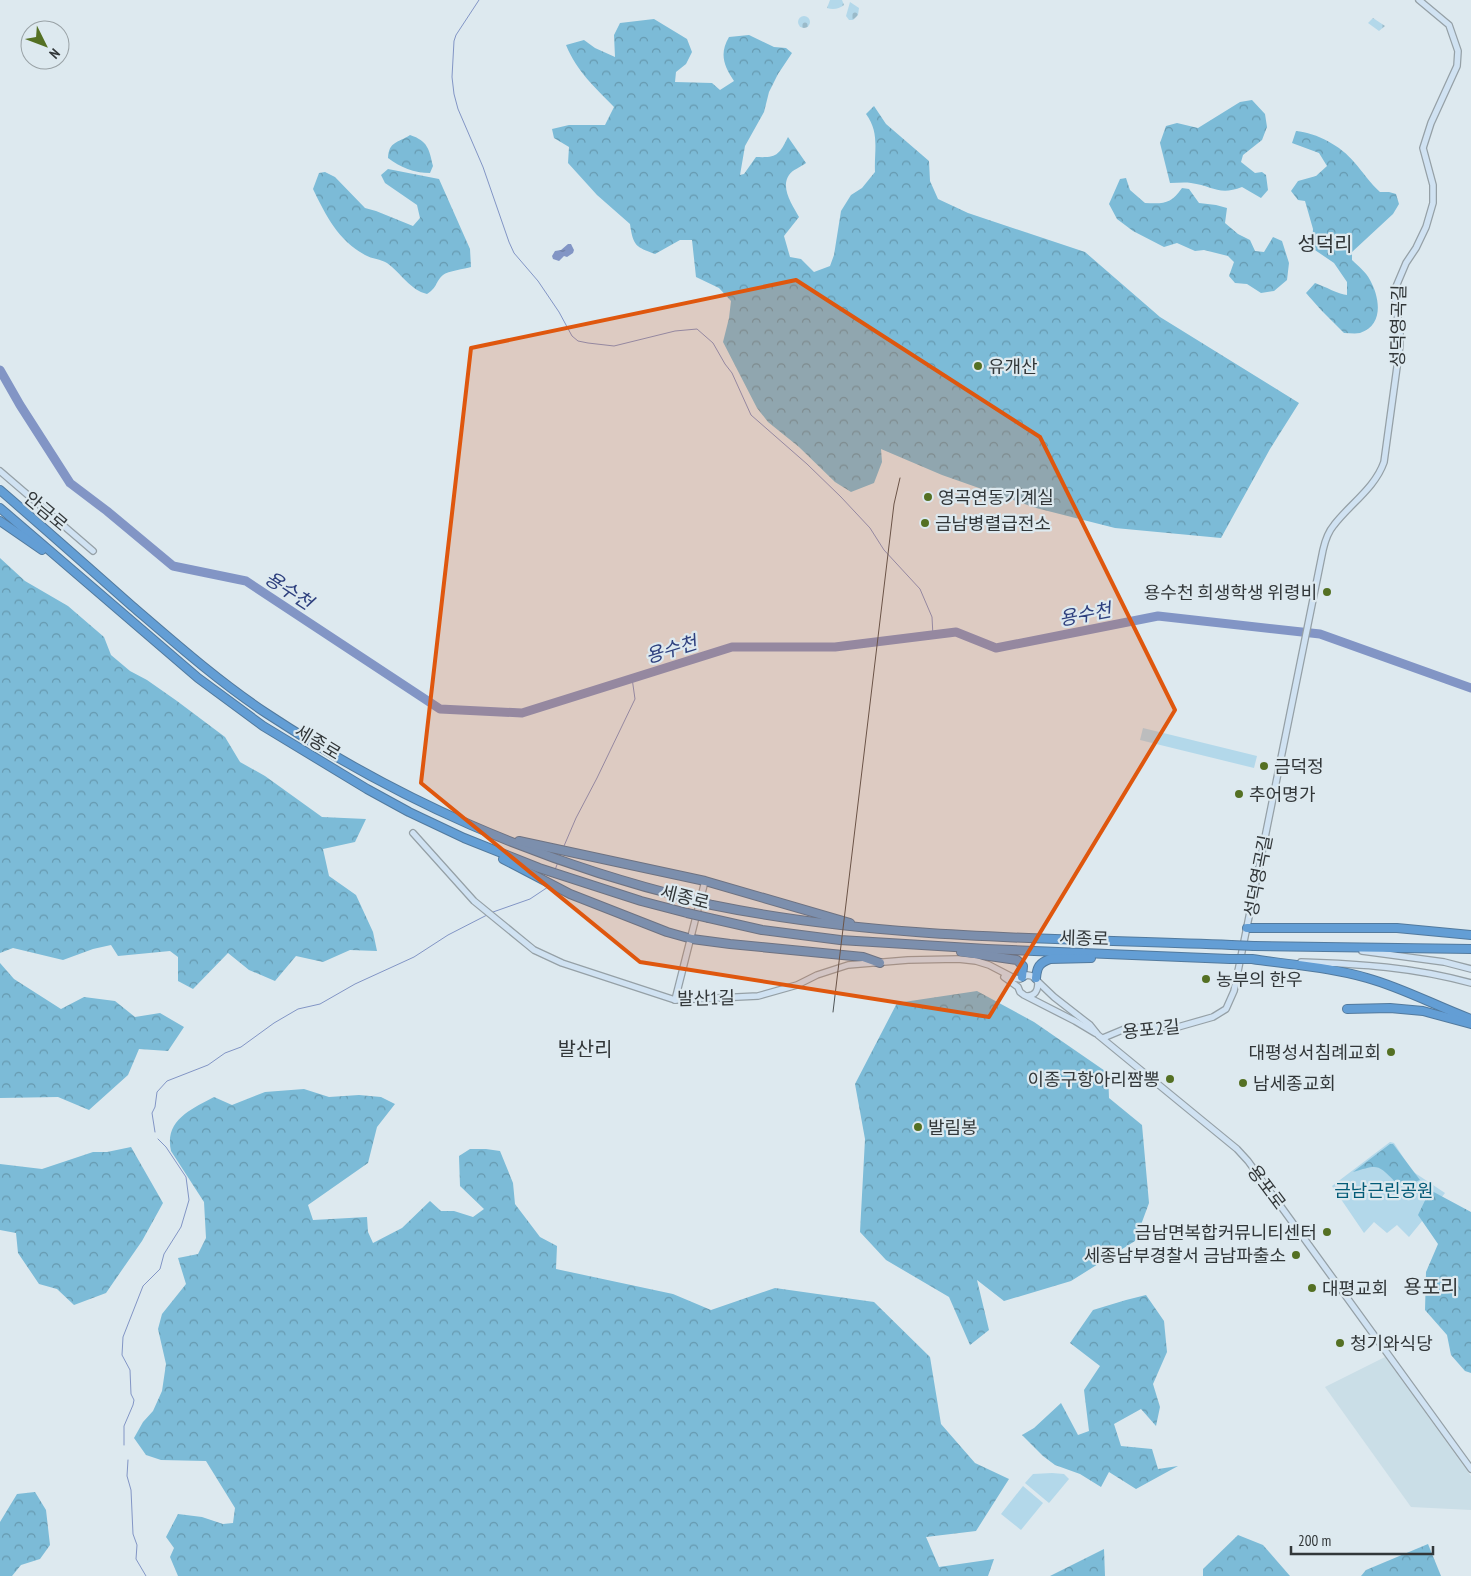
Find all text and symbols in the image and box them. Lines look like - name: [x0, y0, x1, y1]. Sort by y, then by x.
- north arrow: [20, 20, 70, 70]
- text: N: [45, 45, 64, 63]
- district label: 성덕리: [1297, 231, 1353, 257]
- street label: 성덕영곡길: [1386, 284, 1410, 368]
- place label: 유개산: [988, 355, 1038, 378]
- marker: 유개산: [972, 360, 984, 372]
- street label: 안금로: [20, 486, 72, 536]
- place label: 영곡연동기계실: [938, 486, 1054, 509]
- marker: 영곡연동기계실: [922, 491, 934, 503]
- place label: 금남병렬급전소: [935, 512, 1051, 535]
- marker: 금남병렬급전소: [919, 517, 931, 529]
- water label: 용수천: [260, 566, 319, 615]
- place label: 용수천 희생학생 위령비: [1144, 581, 1317, 604]
- marker: 용수천 희생학생 위령비: [1321, 586, 1333, 598]
- water label: 용수천: [1057, 597, 1115, 631]
- water label: 용수천: [642, 629, 701, 668]
- street label: 세종로: [291, 719, 345, 765]
- place label: 금덕정: [1274, 755, 1324, 778]
- marker: 금덕정: [1258, 760, 1270, 772]
- place label: 추어명가: [1249, 783, 1316, 806]
- marker: 추어명가: [1233, 788, 1245, 800]
- street label: 성덕영곡길: [1239, 833, 1277, 919]
- street label: 세종로: [658, 880, 712, 914]
- street label: 세종로: [1059, 926, 1109, 950]
- place label: 농부의 한우: [1216, 968, 1303, 991]
- marker: 농부의 한우: [1200, 973, 1212, 985]
- street label: 발산1길: [677, 986, 735, 1010]
- street label: 용포2길: [1121, 1015, 1181, 1043]
- district label: 발산리: [557, 1036, 613, 1062]
- place label: 대평성서침례교회: [1249, 1041, 1381, 1064]
- marker: 대평성서침례교회: [1385, 1046, 1397, 1058]
- place label: 이종구항아리짬뽕: [1028, 1068, 1160, 1091]
- place label: 남세종교회: [1253, 1072, 1336, 1095]
- marker: 이종구항아리짬뽕: [1164, 1073, 1176, 1085]
- marker: 남세종교회: [1237, 1077, 1249, 1089]
- place label: 발림봉: [928, 1116, 978, 1139]
- marker: 발림봉: [912, 1121, 924, 1133]
- street label: 용포로: [1243, 1160, 1291, 1214]
- park label: 금남근린공원: [1334, 1179, 1434, 1202]
- place label: 금남면복합커뮤니티센터: [1135, 1221, 1317, 1244]
- marker: 금남면복합커뮤니티센터: [1321, 1226, 1333, 1238]
- place label: 세종남부경찰서 금남파출소: [1083, 1244, 1286, 1267]
- marker: 세종남부경찰서 금남파출소: [1290, 1249, 1302, 1261]
- district label: 용포리: [1403, 1274, 1459, 1300]
- place label: 대평교회: [1322, 1277, 1388, 1300]
- marker: 대평교회: [1306, 1282, 1318, 1294]
- place label: 청기와식당: [1350, 1332, 1433, 1355]
- marker: 청기와식당: [1334, 1337, 1346, 1349]
- scale bar: [1291, 1524, 1434, 1556]
- text: 200 m: [1298, 1531, 1331, 1550]

